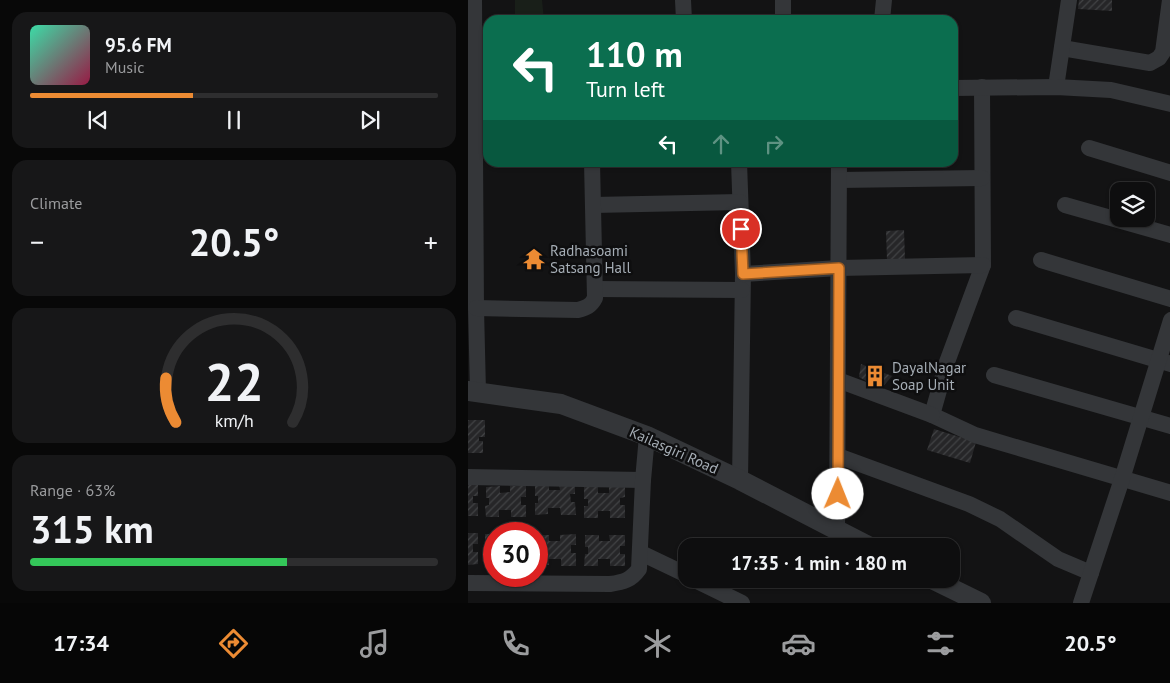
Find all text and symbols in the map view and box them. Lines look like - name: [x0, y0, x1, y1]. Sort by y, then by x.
- text: 110 m: [586, 31, 683, 77]
- text: 95.6 FM: [105, 33, 172, 57]
- icon: left: [503, 35, 568, 100]
- text: Music: [105, 57, 145, 77]
- text: Turn left: [586, 75, 665, 103]
- icon: previous: [84, 106, 112, 134]
- icon: pause: [220, 106, 248, 134]
- icon: next: [356, 106, 384, 134]
- icon: left: [654, 130, 682, 158]
- icon: ahead: [707, 130, 735, 158]
- icon: right: [760, 130, 788, 158]
- map controls: [1110, 182, 1155, 227]
- button: layers: [1110, 182, 1155, 227]
- text: Climate: [30, 193, 82, 213]
- pin: [720, 208, 762, 250]
- icon: arrive: [727, 215, 755, 243]
- text: 20.5°: [189, 217, 279, 266]
- text: −: [30, 223, 44, 260]
- text: +: [424, 223, 438, 260]
- place label: Radhasoami Satsang Hall: [550, 241, 631, 277]
- temple icon: Radhasoami Satsang Hall: [521, 246, 547, 272]
- text: 22: [205, 348, 263, 415]
- place label: DayalNagar Soap Unit: [892, 358, 966, 394]
- building icon: DayalNagar Soap Unit: [862, 363, 888, 389]
- text: km/h: [214, 409, 254, 432]
- street label: Kailasgiri Road: [627, 422, 721, 478]
- position arrow: [811, 467, 863, 519]
- text: Range · 63%: [30, 480, 115, 500]
- text: 315 km: [30, 504, 154, 553]
- speed limit sign: 30: [483, 522, 548, 587]
- text: 17:35 · 1 min · 180 m: [731, 551, 907, 575]
- icon: directions: [216, 626, 251, 661]
- icon: music: [357, 626, 392, 661]
- icon: phone: [498, 626, 533, 661]
- icon: climate: [640, 626, 675, 661]
- icon: car: [781, 626, 816, 661]
- icon: filters: [923, 626, 958, 661]
- text: 17:34: [53, 629, 109, 657]
- text: 20.5°: [1064, 629, 1117, 657]

